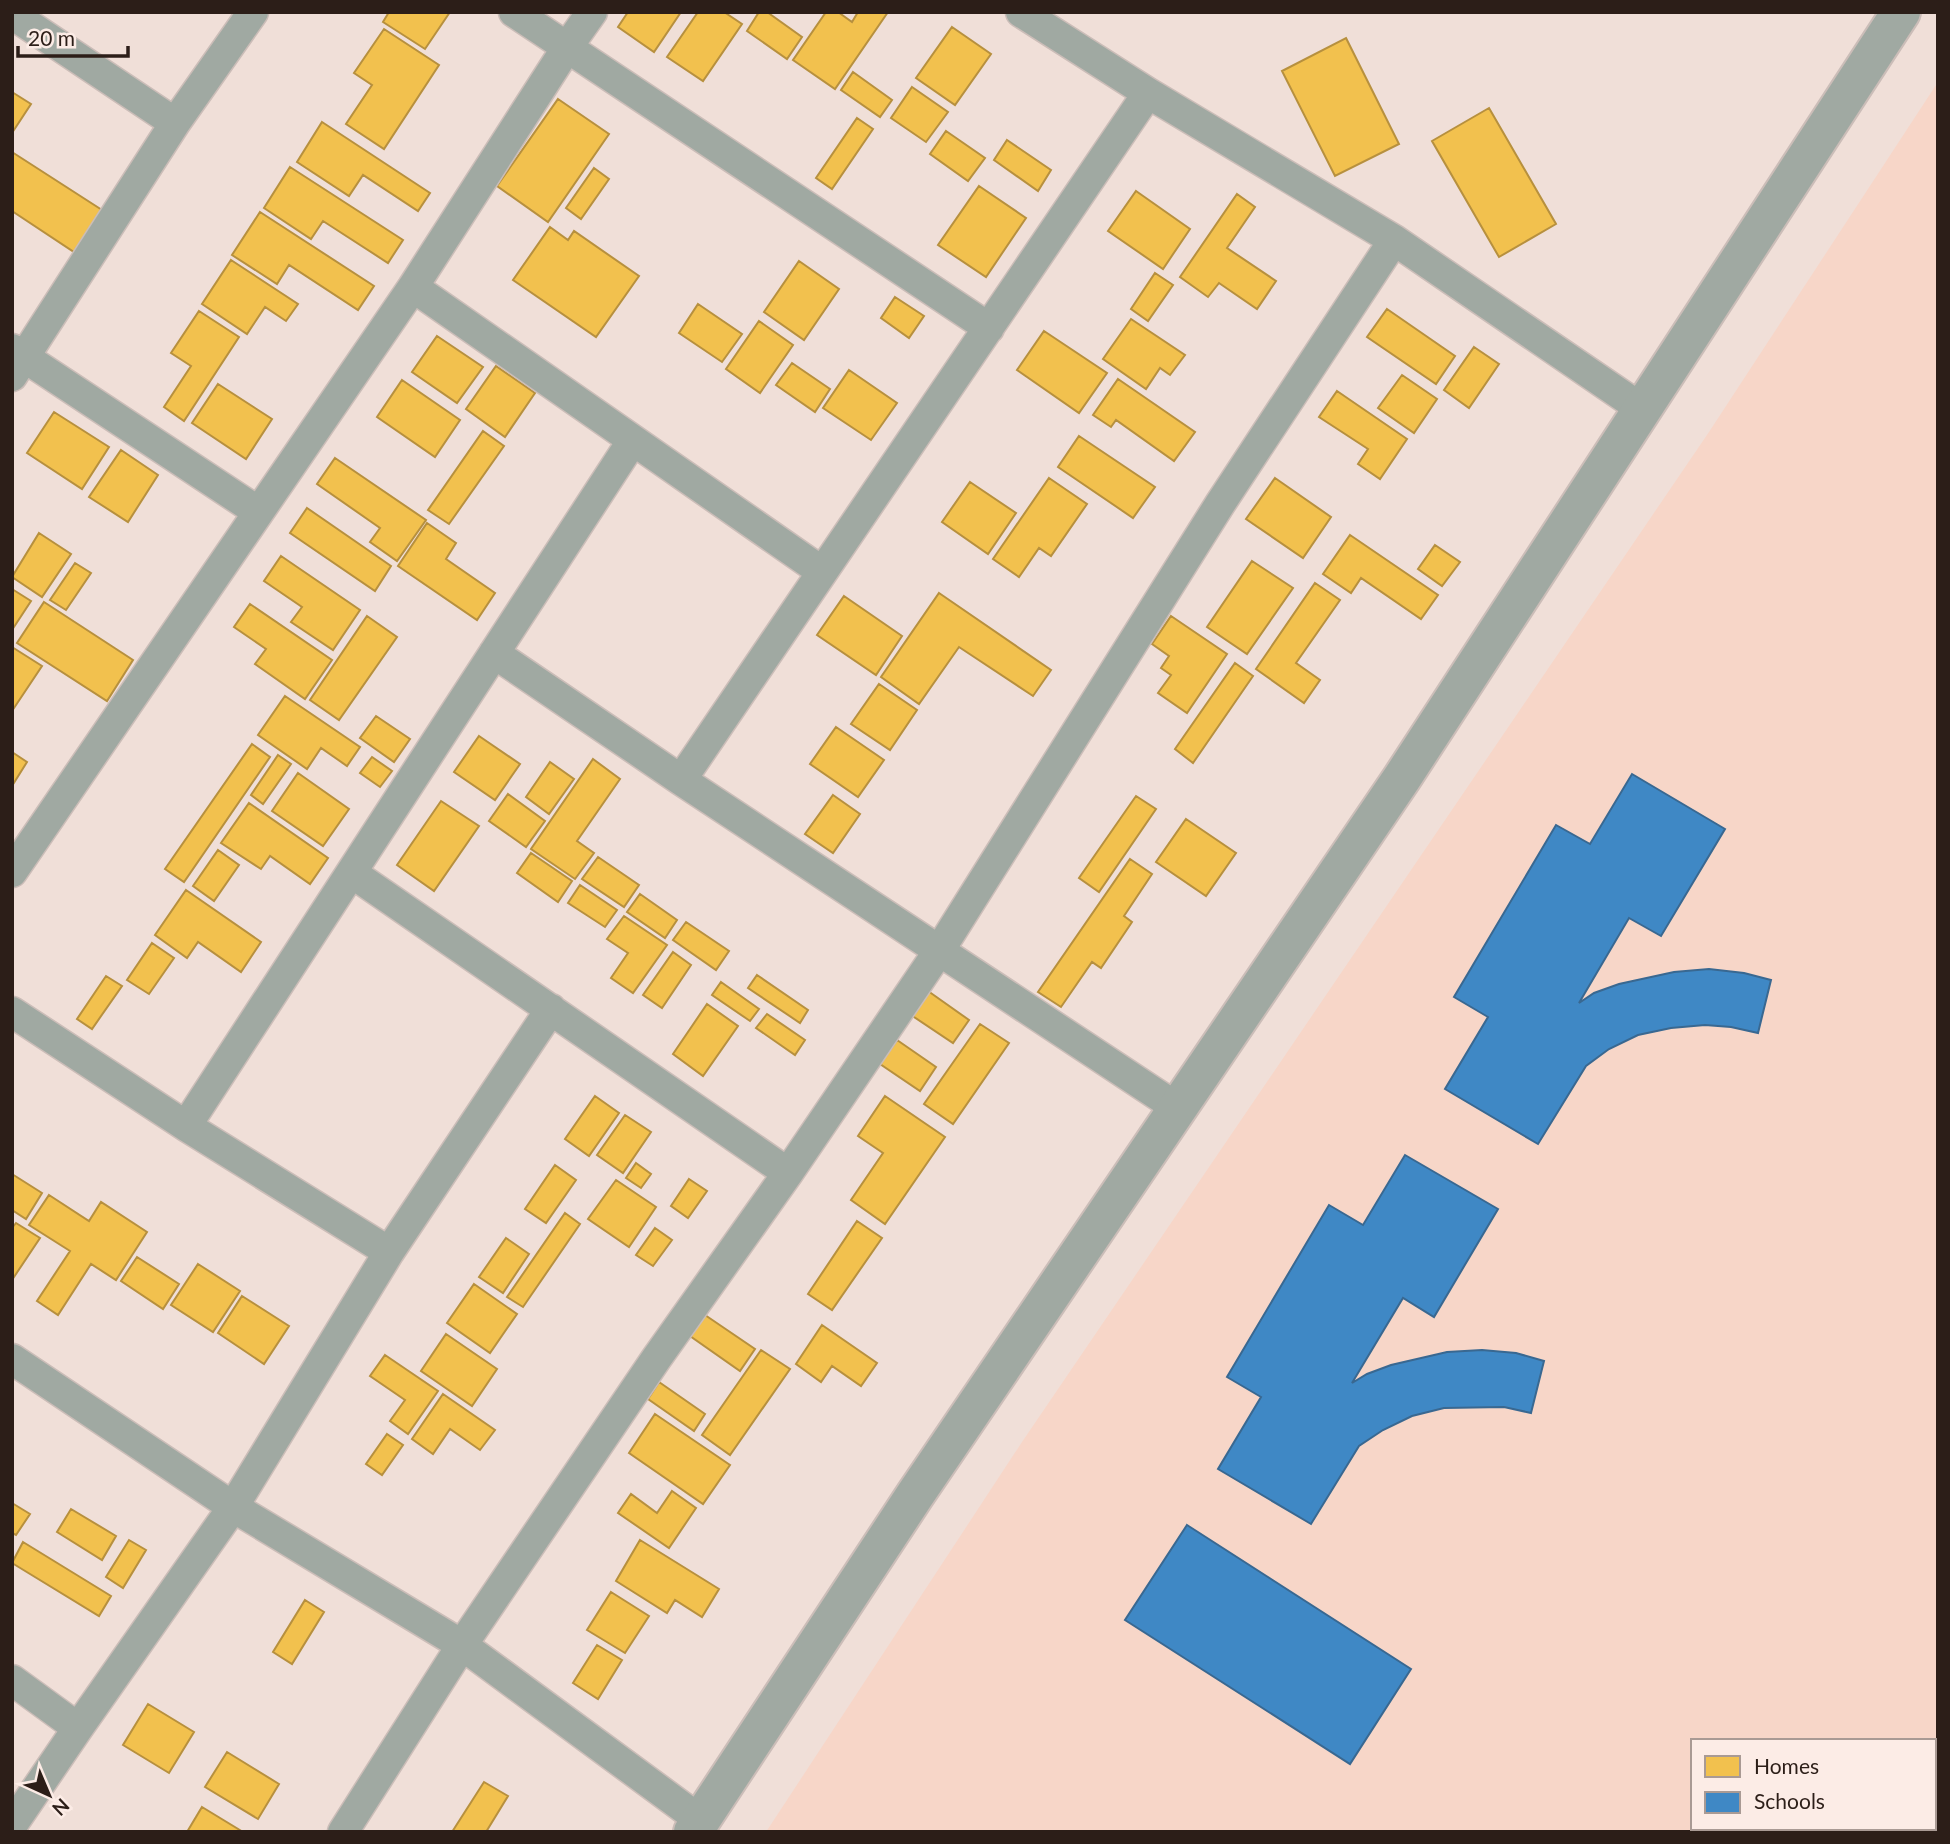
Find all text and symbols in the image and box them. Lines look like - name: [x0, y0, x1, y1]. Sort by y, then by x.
- scale bar: [18, 14, 128, 58]
- text: 20 m: [28, 25, 75, 50]
- legend: [1691, 1739, 1936, 1830]
- text: Homes: [1754, 1753, 1819, 1778]
- north arrow: [14, 1760, 84, 1830]
- text: Schools: [1754, 1788, 1825, 1813]
- text: N: [48, 1794, 74, 1821]

